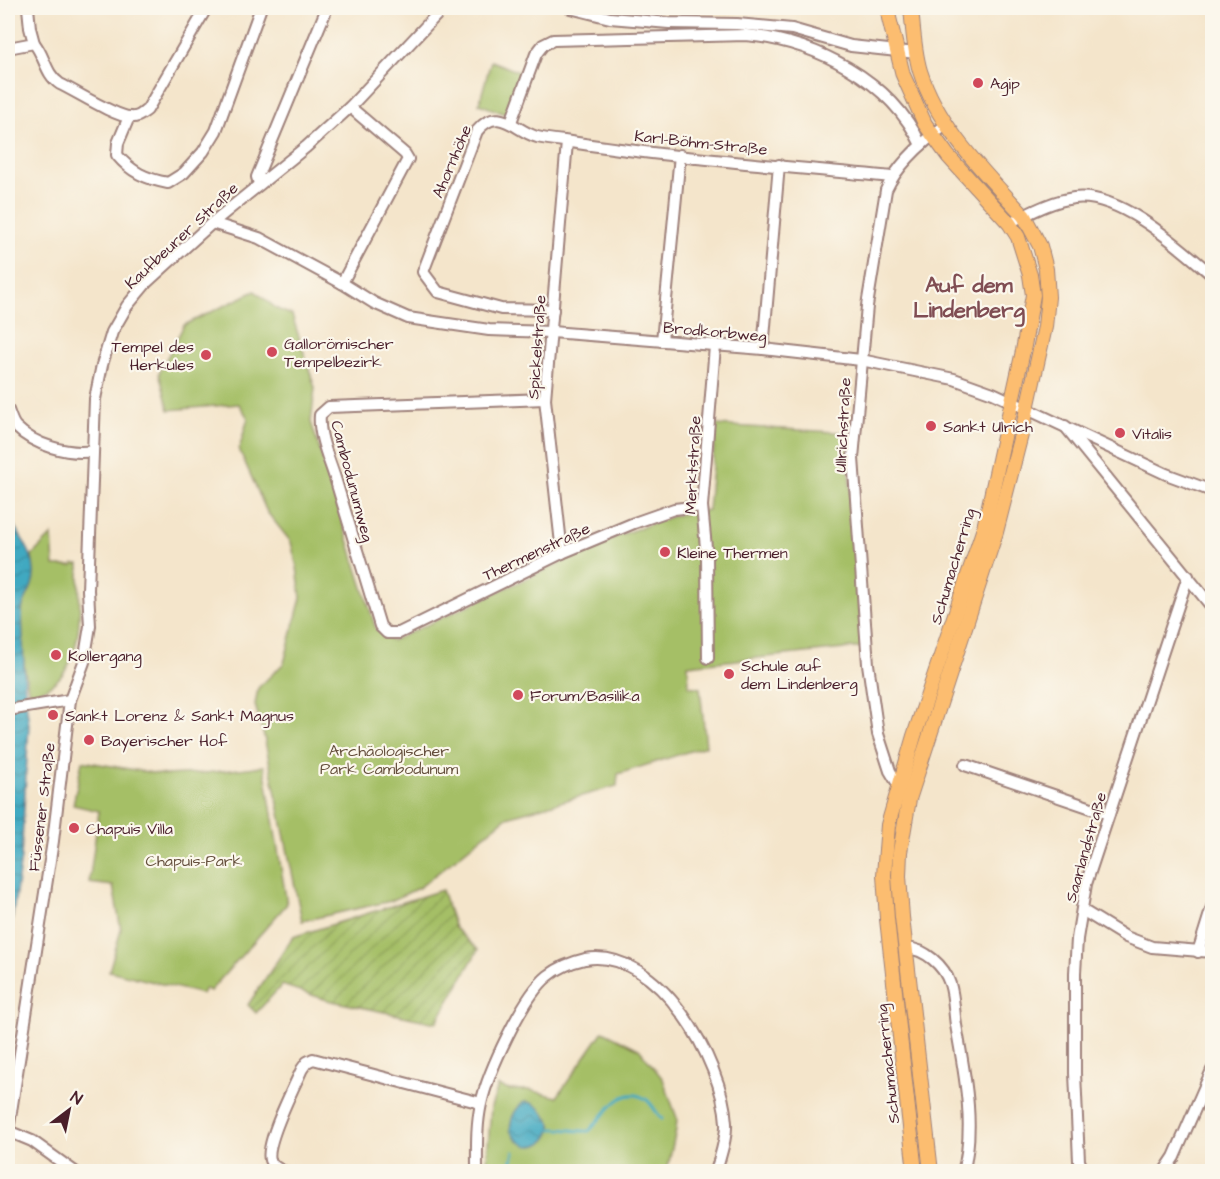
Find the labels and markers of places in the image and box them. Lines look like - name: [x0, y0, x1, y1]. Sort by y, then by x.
- place label: Agip: [990, 73, 1020, 96]
- marker: Agip: [971, 76, 985, 90]
- place label: Gallorömischer Tempelbezirk: [284, 333, 394, 373]
- place label: Tempel des Herkules: [112, 336, 194, 376]
- marker: Gallorömischer Tempelbezirk: [265, 345, 279, 359]
- marker: Tempel des Herkules: [199, 348, 213, 362]
- place label: Sankt Ulrich: [943, 416, 1033, 438]
- marker: Sankt Ulrich: [924, 419, 938, 433]
- place label: Vitalis: [1132, 423, 1172, 445]
- marker: Vitalis: [1113, 426, 1127, 440]
- place label: Kleine Thermen: [677, 542, 788, 564]
- marker: Kleine Thermen: [658, 545, 672, 559]
- place label: Kollergang: [68, 645, 142, 668]
- marker: Kollergang: [49, 648, 63, 662]
- place label: Schule auf dem Lindenberg: [741, 655, 858, 696]
- marker: Schule auf dem Lindenberg: [722, 667, 736, 681]
- place label: Forum/Basilika: [530, 685, 640, 707]
- marker: Forum/Basilika: [511, 688, 525, 702]
- place label: Sankt Lorenz & Sankt Magnus: [65, 705, 294, 728]
- marker: Sankt Lorenz & Sankt Magnus: [46, 708, 60, 722]
- place label: Bayerischer Hof: [101, 730, 228, 753]
- marker: Bayerischer Hof: [82, 733, 96, 747]
- place label: Chapuis Villa: [86, 818, 173, 840]
- marker: Chapuis Villa: [67, 821, 81, 835]

